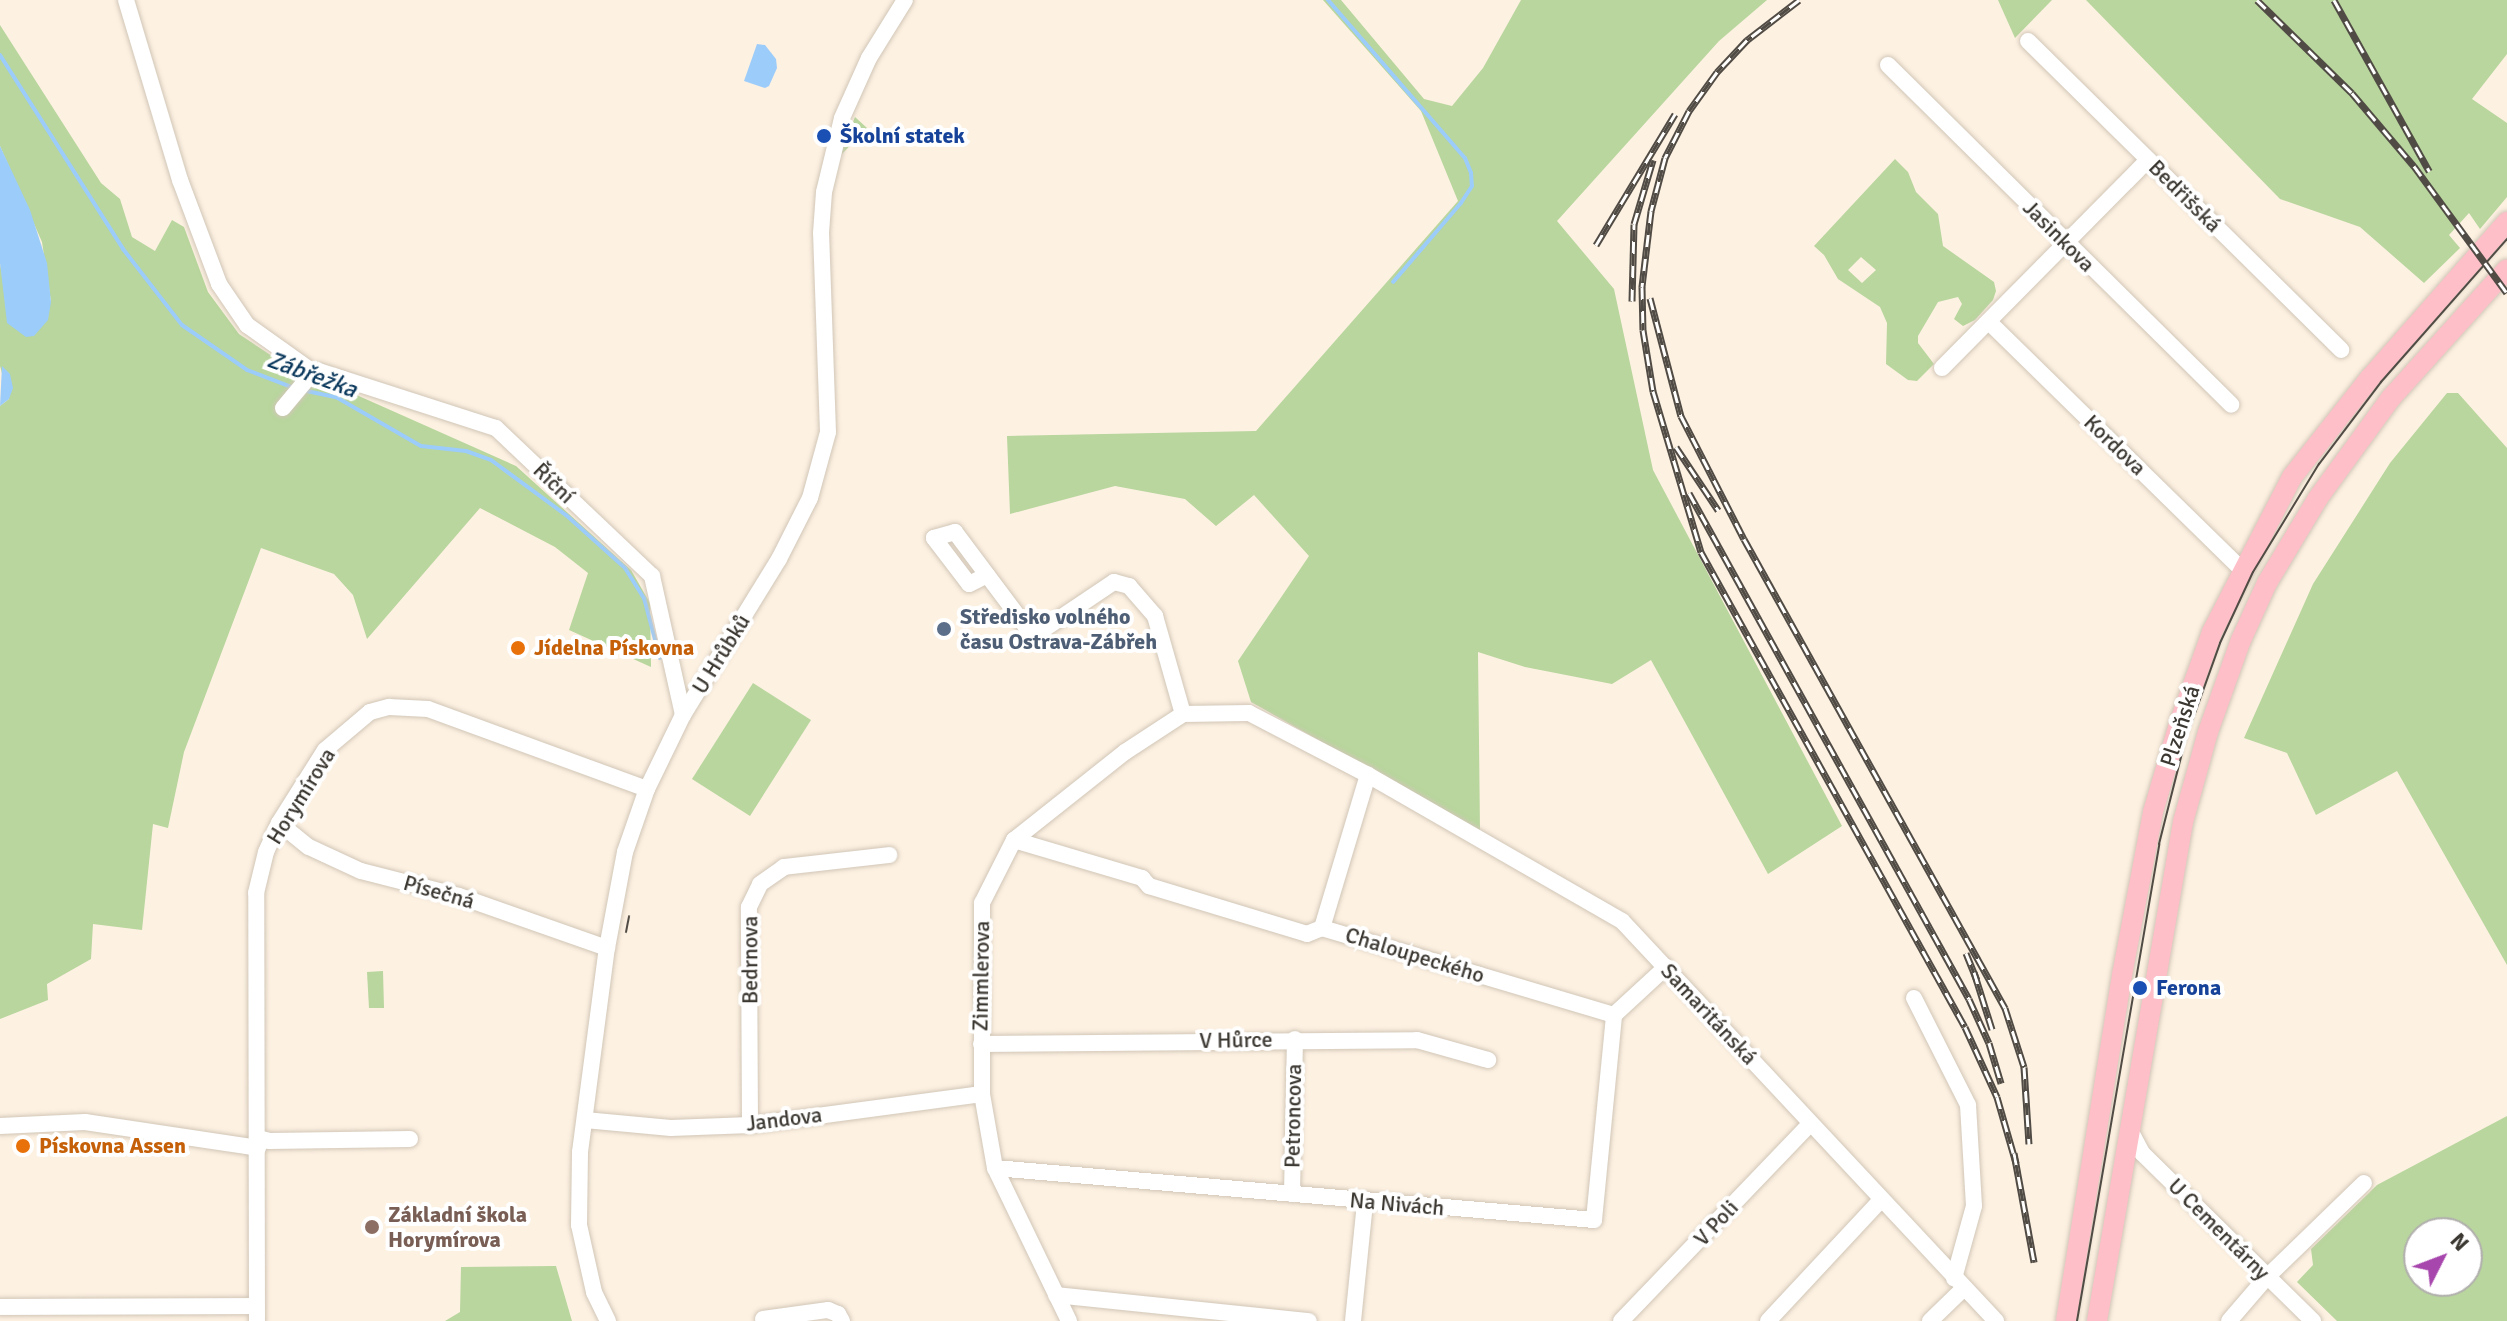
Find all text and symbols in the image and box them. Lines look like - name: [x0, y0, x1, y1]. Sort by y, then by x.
- place label: Školní statek: [840, 123, 965, 149]
- marker: Školní statek: [815, 127, 833, 145]
- street label: Bedřišská: [2143, 154, 2227, 238]
- street label: Jasinkova: [2017, 194, 2101, 278]
- water label: Zábřežka: [263, 346, 361, 404]
- street label: Kordova: [2078, 409, 2152, 481]
- street label: Říční: [528, 457, 580, 509]
- place label: Středisko volného času Ostrava-Zábřeh: [960, 603, 1157, 654]
- street label: U Hrůbků: [686, 609, 756, 699]
- marker: Středisko volného času Ostrava-Zábřeh: [935, 620, 953, 638]
- place label: Jídelna Pískovna: [534, 635, 694, 661]
- marker: Jídelna Pískovna: [509, 639, 527, 657]
- street label: Plzeňská: [2155, 682, 2205, 770]
- street label: Horymírova: [261, 743, 341, 849]
- street label: Písečná: [400, 869, 478, 915]
- street label: Bedrnova: [737, 916, 763, 1004]
- street label: Zimmlerova: [967, 920, 995, 1032]
- street label: Chaloupeckého: [1342, 921, 1488, 989]
- street label: Samaritánská: [1655, 958, 1763, 1070]
- place label: Ferona: [2156, 975, 2221, 1001]
- marker: Ferona: [2131, 979, 2149, 997]
- street label: V Hůrce: [1199, 1026, 1273, 1054]
- street label: Petroncova: [1279, 1064, 1307, 1168]
- street label: Jandova: [744, 1101, 824, 1137]
- place label: Pískovna Assen: [39, 1133, 186, 1159]
- marker: Pískovna Assen: [14, 1137, 32, 1155]
- street label: U Cementárny: [2163, 1173, 2275, 1285]
- street label: Na Nivách: [1349, 1187, 1445, 1221]
- street label: V Poli: [1688, 1195, 1744, 1251]
- place label: Základní škola Horymírova: [388, 1201, 527, 1252]
- north arrow: [2403, 1217, 2483, 1297]
- marker: Základní škola Horymírova: [363, 1218, 381, 1236]
- text: N: [2445, 1227, 2475, 1257]

